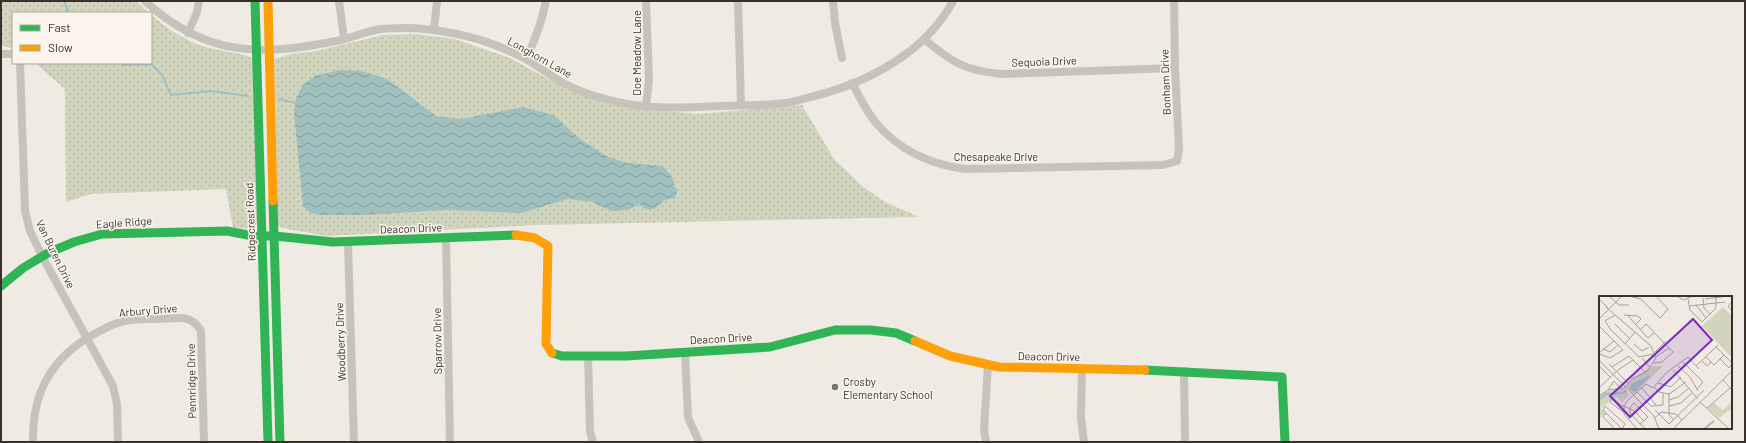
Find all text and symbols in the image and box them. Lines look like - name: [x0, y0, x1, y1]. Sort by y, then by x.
- street label: Doe Meadow Lane: [630, 10, 643, 96]
- legend: [12, 12, 152, 64]
- text: Fast: [48, 20, 71, 34]
- street label: Longhorn Lane: [506, 34, 575, 80]
- text: Slow: [48, 40, 73, 54]
- street label: Bonham Drive: [1157, 49, 1173, 115]
- street label: Sequoia Drive: [1011, 53, 1077, 69]
- street label: Chesapeake Drive: [954, 150, 1038, 163]
- street label: Ridgecrest Road: [242, 183, 258, 261]
- street label: Eagle Ridge: [96, 214, 153, 230]
- street label: Van Buren Drive: [34, 218, 78, 291]
- street label: Deacon Drive: [380, 220, 443, 236]
- inset map: [1599, 296, 1732, 429]
- street label: Arbury Drive: [118, 301, 178, 319]
- street label: Woodberry Drive: [332, 302, 348, 382]
- street label: Sparrow Drive: [430, 308, 444, 374]
- street label: Deacon Drive: [689, 330, 753, 346]
- street label: Pennridge Drive: [184, 343, 198, 419]
- street label: Deacon Drive: [1018, 349, 1081, 363]
- place label: Crosby Elementary School: [843, 375, 933, 401]
- marker: Crosby Elementary School: [830, 382, 840, 392]

